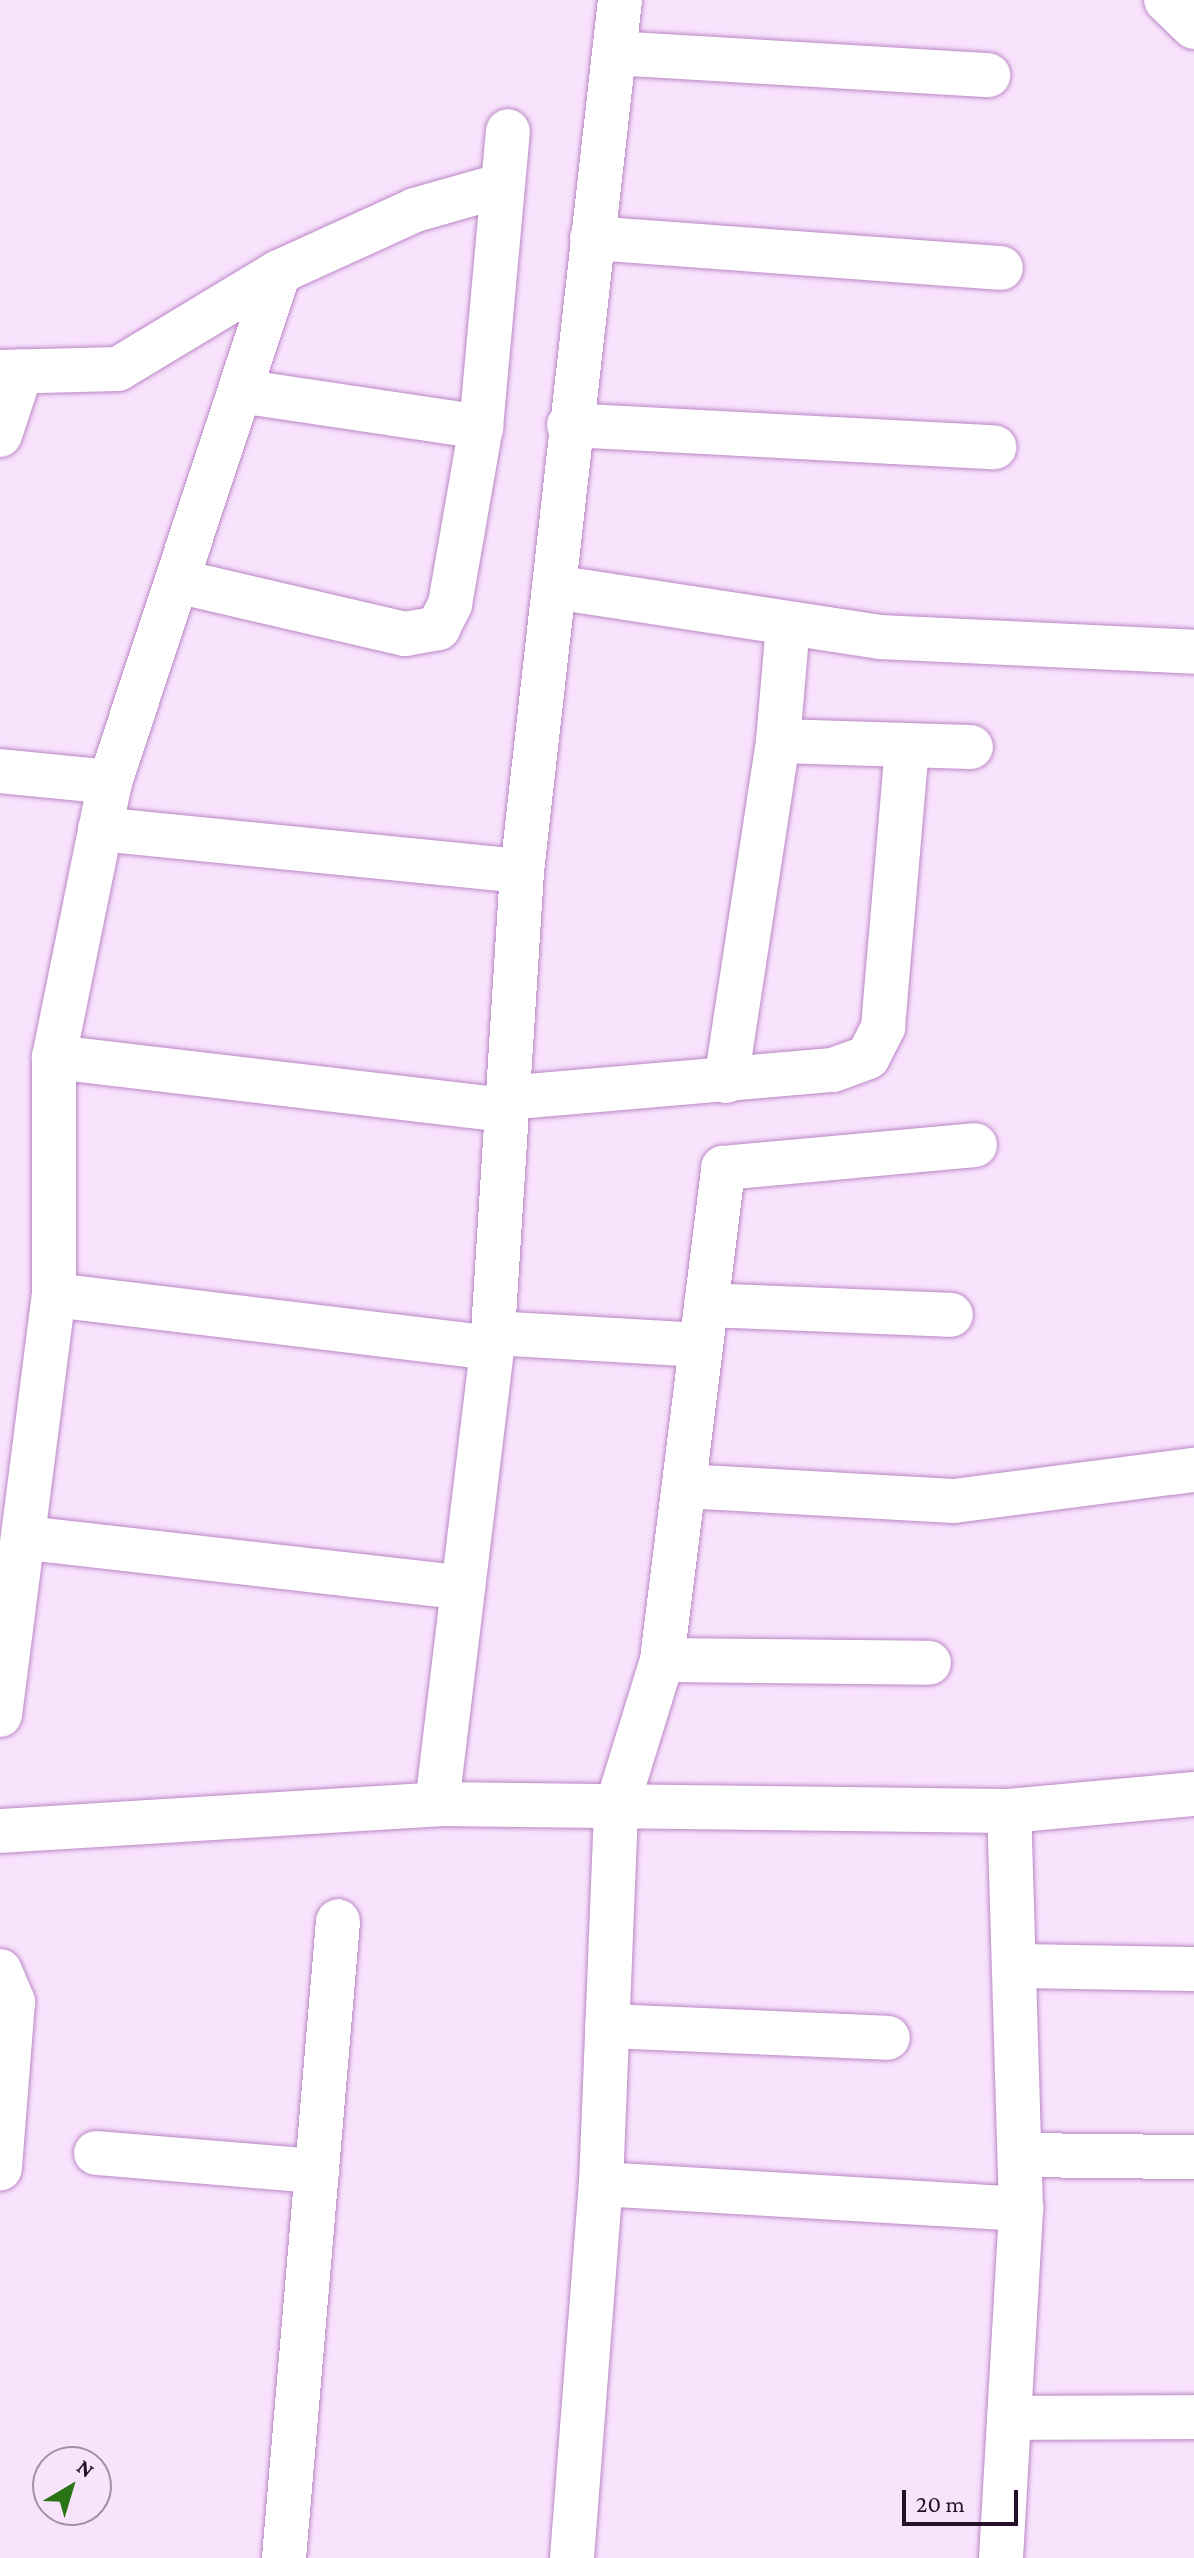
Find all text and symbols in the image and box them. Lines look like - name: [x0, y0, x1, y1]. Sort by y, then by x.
- north arrow: [32, 2446, 112, 2526]
- text: N: [72, 2454, 99, 2483]
- scale bar: [906, 2474, 1022, 2524]
- text: 20 m: [916, 2490, 965, 2517]

